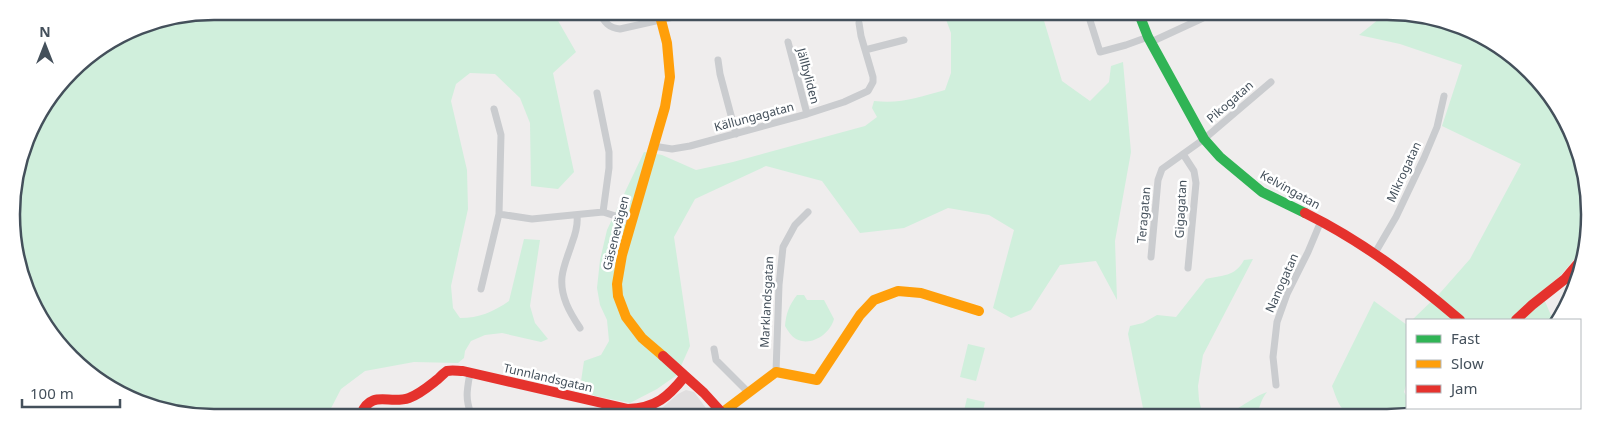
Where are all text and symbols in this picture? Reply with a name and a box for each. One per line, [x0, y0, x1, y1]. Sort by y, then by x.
north arrow [20, 20, 70, 70]
text: N [39, 22, 51, 41]
street label: Jällbyliden [793, 45, 824, 106]
street label: Pikogatan [1203, 77, 1257, 127]
street label: Källungagatan [712, 98, 796, 135]
street label: Mikrogatan [1382, 139, 1425, 205]
street label: Kelvingatan [1257, 166, 1323, 213]
street label: Gigagatan [1170, 179, 1191, 239]
street label: Teragatan [1133, 186, 1154, 244]
street label: Gäsenevägen [598, 194, 633, 272]
street label: Nanogatan [1261, 251, 1302, 315]
street label: Marklandsgatan [756, 256, 777, 348]
legend [1406, 319, 1581, 409]
text: Fast [1451, 328, 1480, 348]
text: Slow [1451, 353, 1484, 373]
street label: Tunnlandsgatan [502, 359, 595, 396]
scale bar [22, 376, 120, 408]
text: Jam [1449, 378, 1478, 398]
text: 100 m [30, 383, 74, 403]

